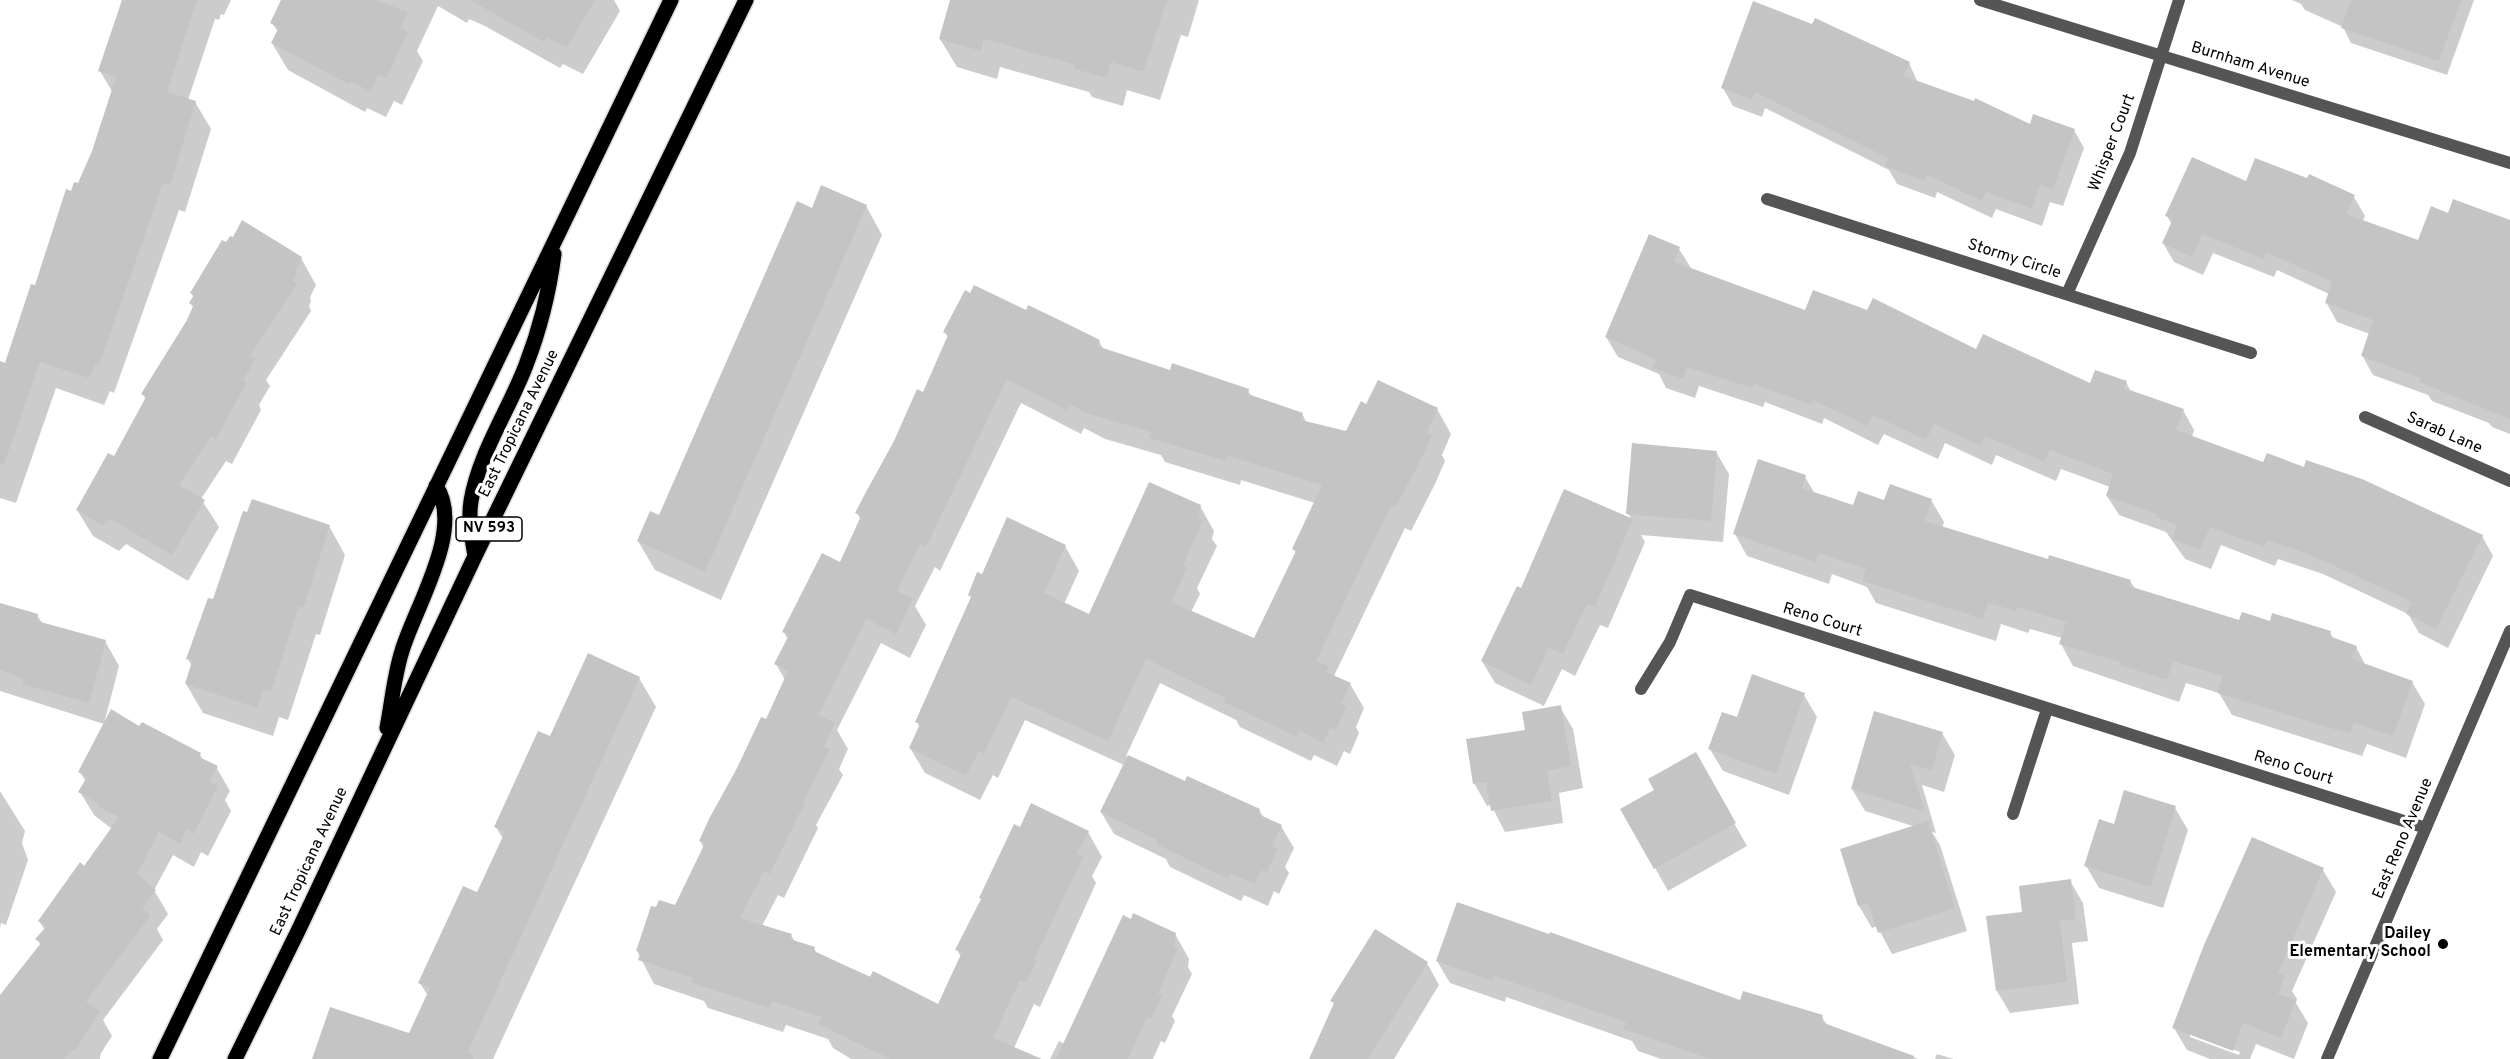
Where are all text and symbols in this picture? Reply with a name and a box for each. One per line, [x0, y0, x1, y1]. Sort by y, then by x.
street label: Burnham Avenue [2188, 39, 2312, 93]
street label: Whisper Court [2086, 91, 2140, 195]
street label: Stormy Circle [1965, 236, 2063, 284]
street label: East Tropicana Avenue [476, 347, 564, 501]
street label: Sarab Lane [2403, 409, 2485, 459]
road number: NV 593 [456, 517, 522, 541]
street label: Reno Court [1780, 600, 1864, 642]
street label: Reno Court [2251, 748, 2335, 790]
street label: East Reno Avenue [2370, 776, 2438, 902]
street label: East Tropicana Avenue [267, 785, 353, 939]
place label: Dailey Elementary School [2289, 925, 2431, 963]
marker: Dailey Elementary School [2436, 937, 2450, 951]

